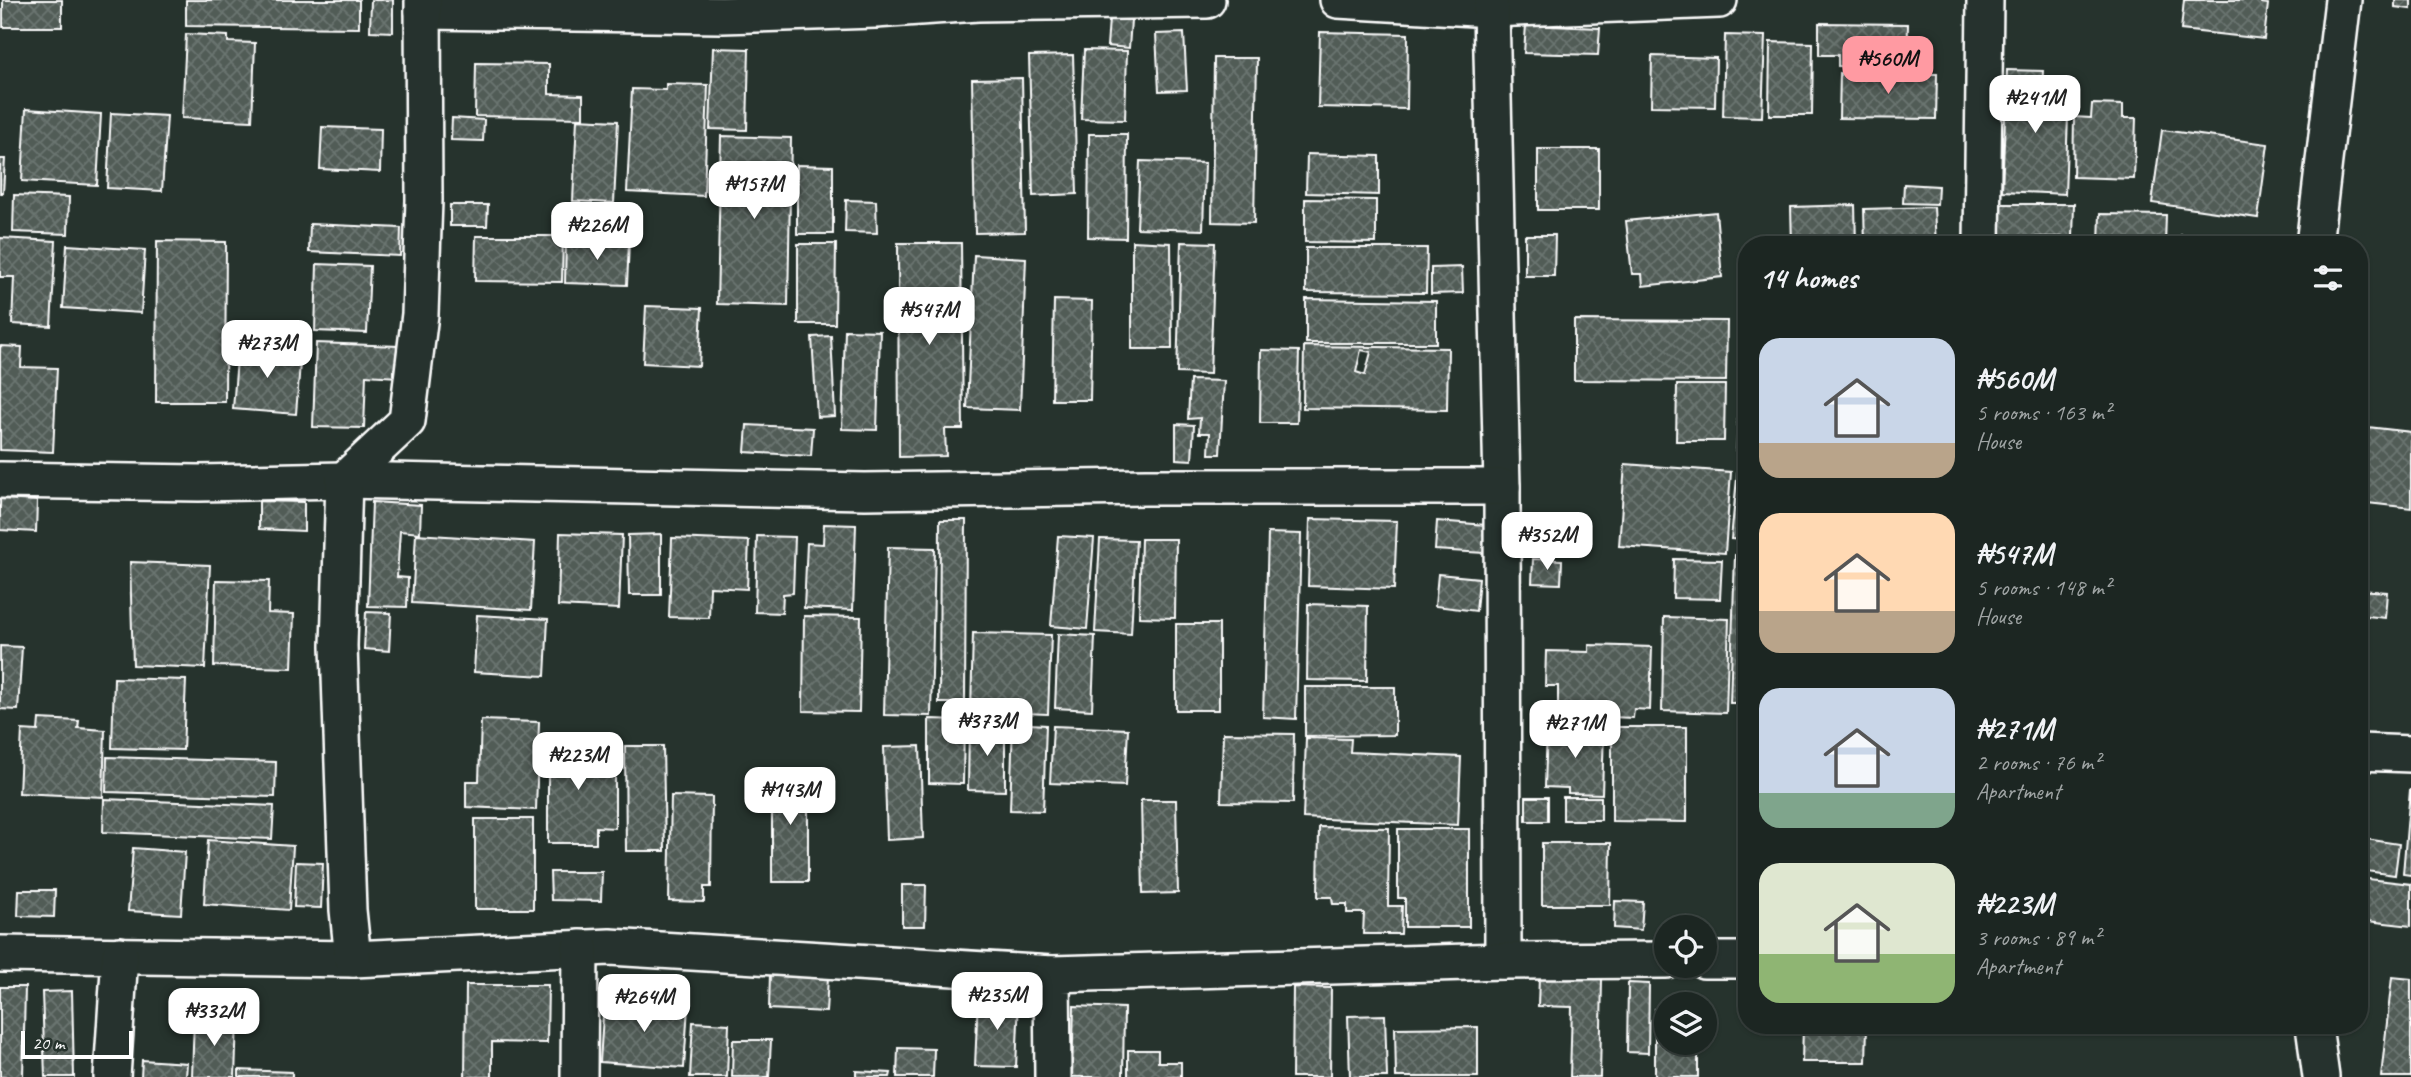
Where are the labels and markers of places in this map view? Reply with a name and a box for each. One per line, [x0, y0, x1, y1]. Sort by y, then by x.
pin: ₦560M [1839, 36, 1937, 96]
pin: ₦241M [1986, 76, 2084, 135]
pin: ₦157M [705, 162, 803, 221]
pin: ₦226M [548, 202, 646, 262]
pin: ₦547M [880, 288, 978, 347]
pin: ₦273M [218, 320, 316, 380]
pin: ₦352M [1498, 512, 1596, 572]
pin: ₦373M [938, 698, 1036, 758]
pin: ₦271M [1526, 700, 1624, 760]
pin: ₦223M [529, 732, 627, 792]
pin: ₦143M [741, 768, 839, 827]
pin: ₦235M [948, 972, 1046, 1032]
pin: ₦264M [595, 974, 693, 1034]
pin: ₦332M [165, 988, 263, 1048]

